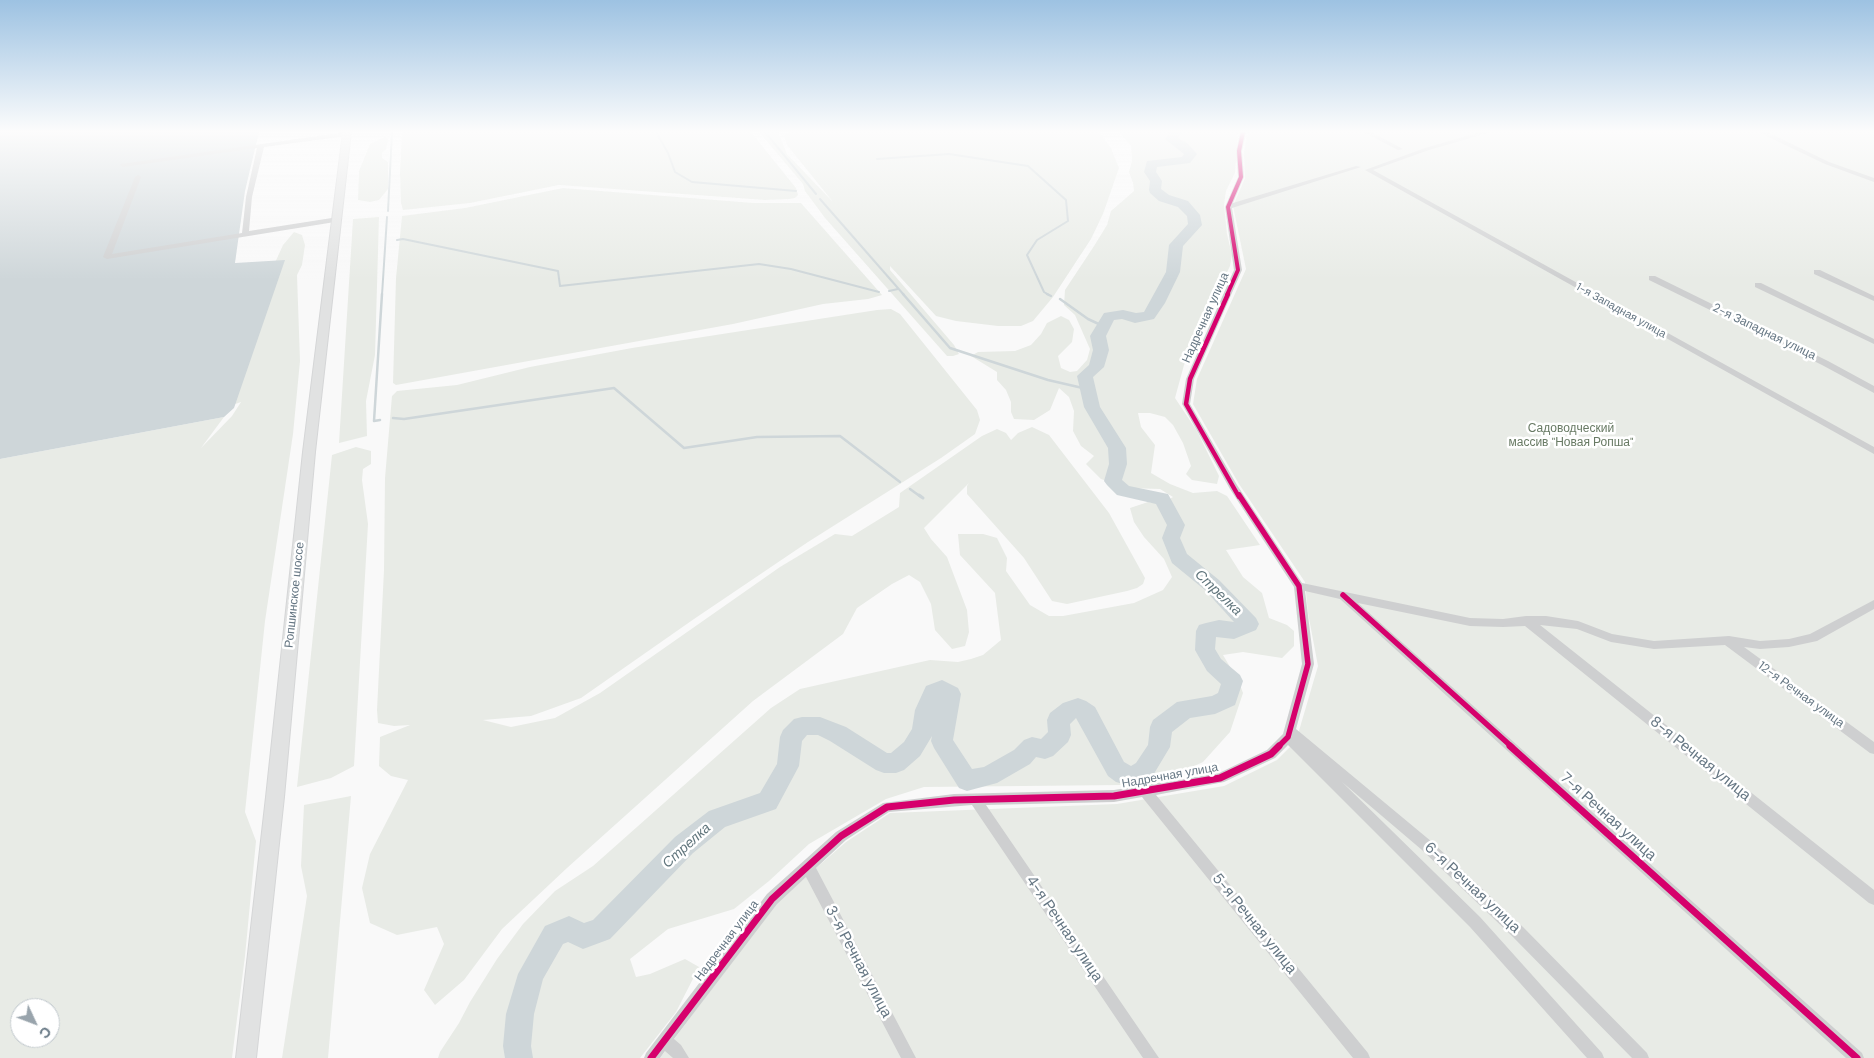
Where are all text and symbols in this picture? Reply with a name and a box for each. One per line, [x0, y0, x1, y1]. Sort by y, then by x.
street label: Надречная улица [1180, 271, 1232, 365]
street label: 1-я Западная улица [1574, 281, 1668, 341]
street label: 2-я Западная улица [1710, 301, 1818, 363]
park label: Садоводческий массив "Новая Ропша" [1508, 422, 1634, 450]
street label: Ропшинское шоссе [282, 541, 308, 649]
water label: Стрелка [1191, 566, 1245, 620]
street label: 12-я Речная улица [1755, 659, 1847, 731]
street label: 8-я Речная улица [1646, 713, 1754, 805]
street label: Надречная улица [1121, 760, 1219, 792]
street label: 7-я Речная улица [1556, 769, 1660, 865]
water label: Стрелка [659, 820, 715, 872]
street label: 6-я Речная улица [1420, 839, 1524, 937]
street label: 5-я Речная улица [1208, 870, 1300, 978]
street label: 4-я Речная улица [1022, 872, 1106, 986]
street label: Надречная улица [692, 898, 762, 984]
street label: 3-я Речная улица [821, 903, 895, 1021]
north arrow [10, 998, 60, 1048]
text: С [35, 1023, 55, 1042]

